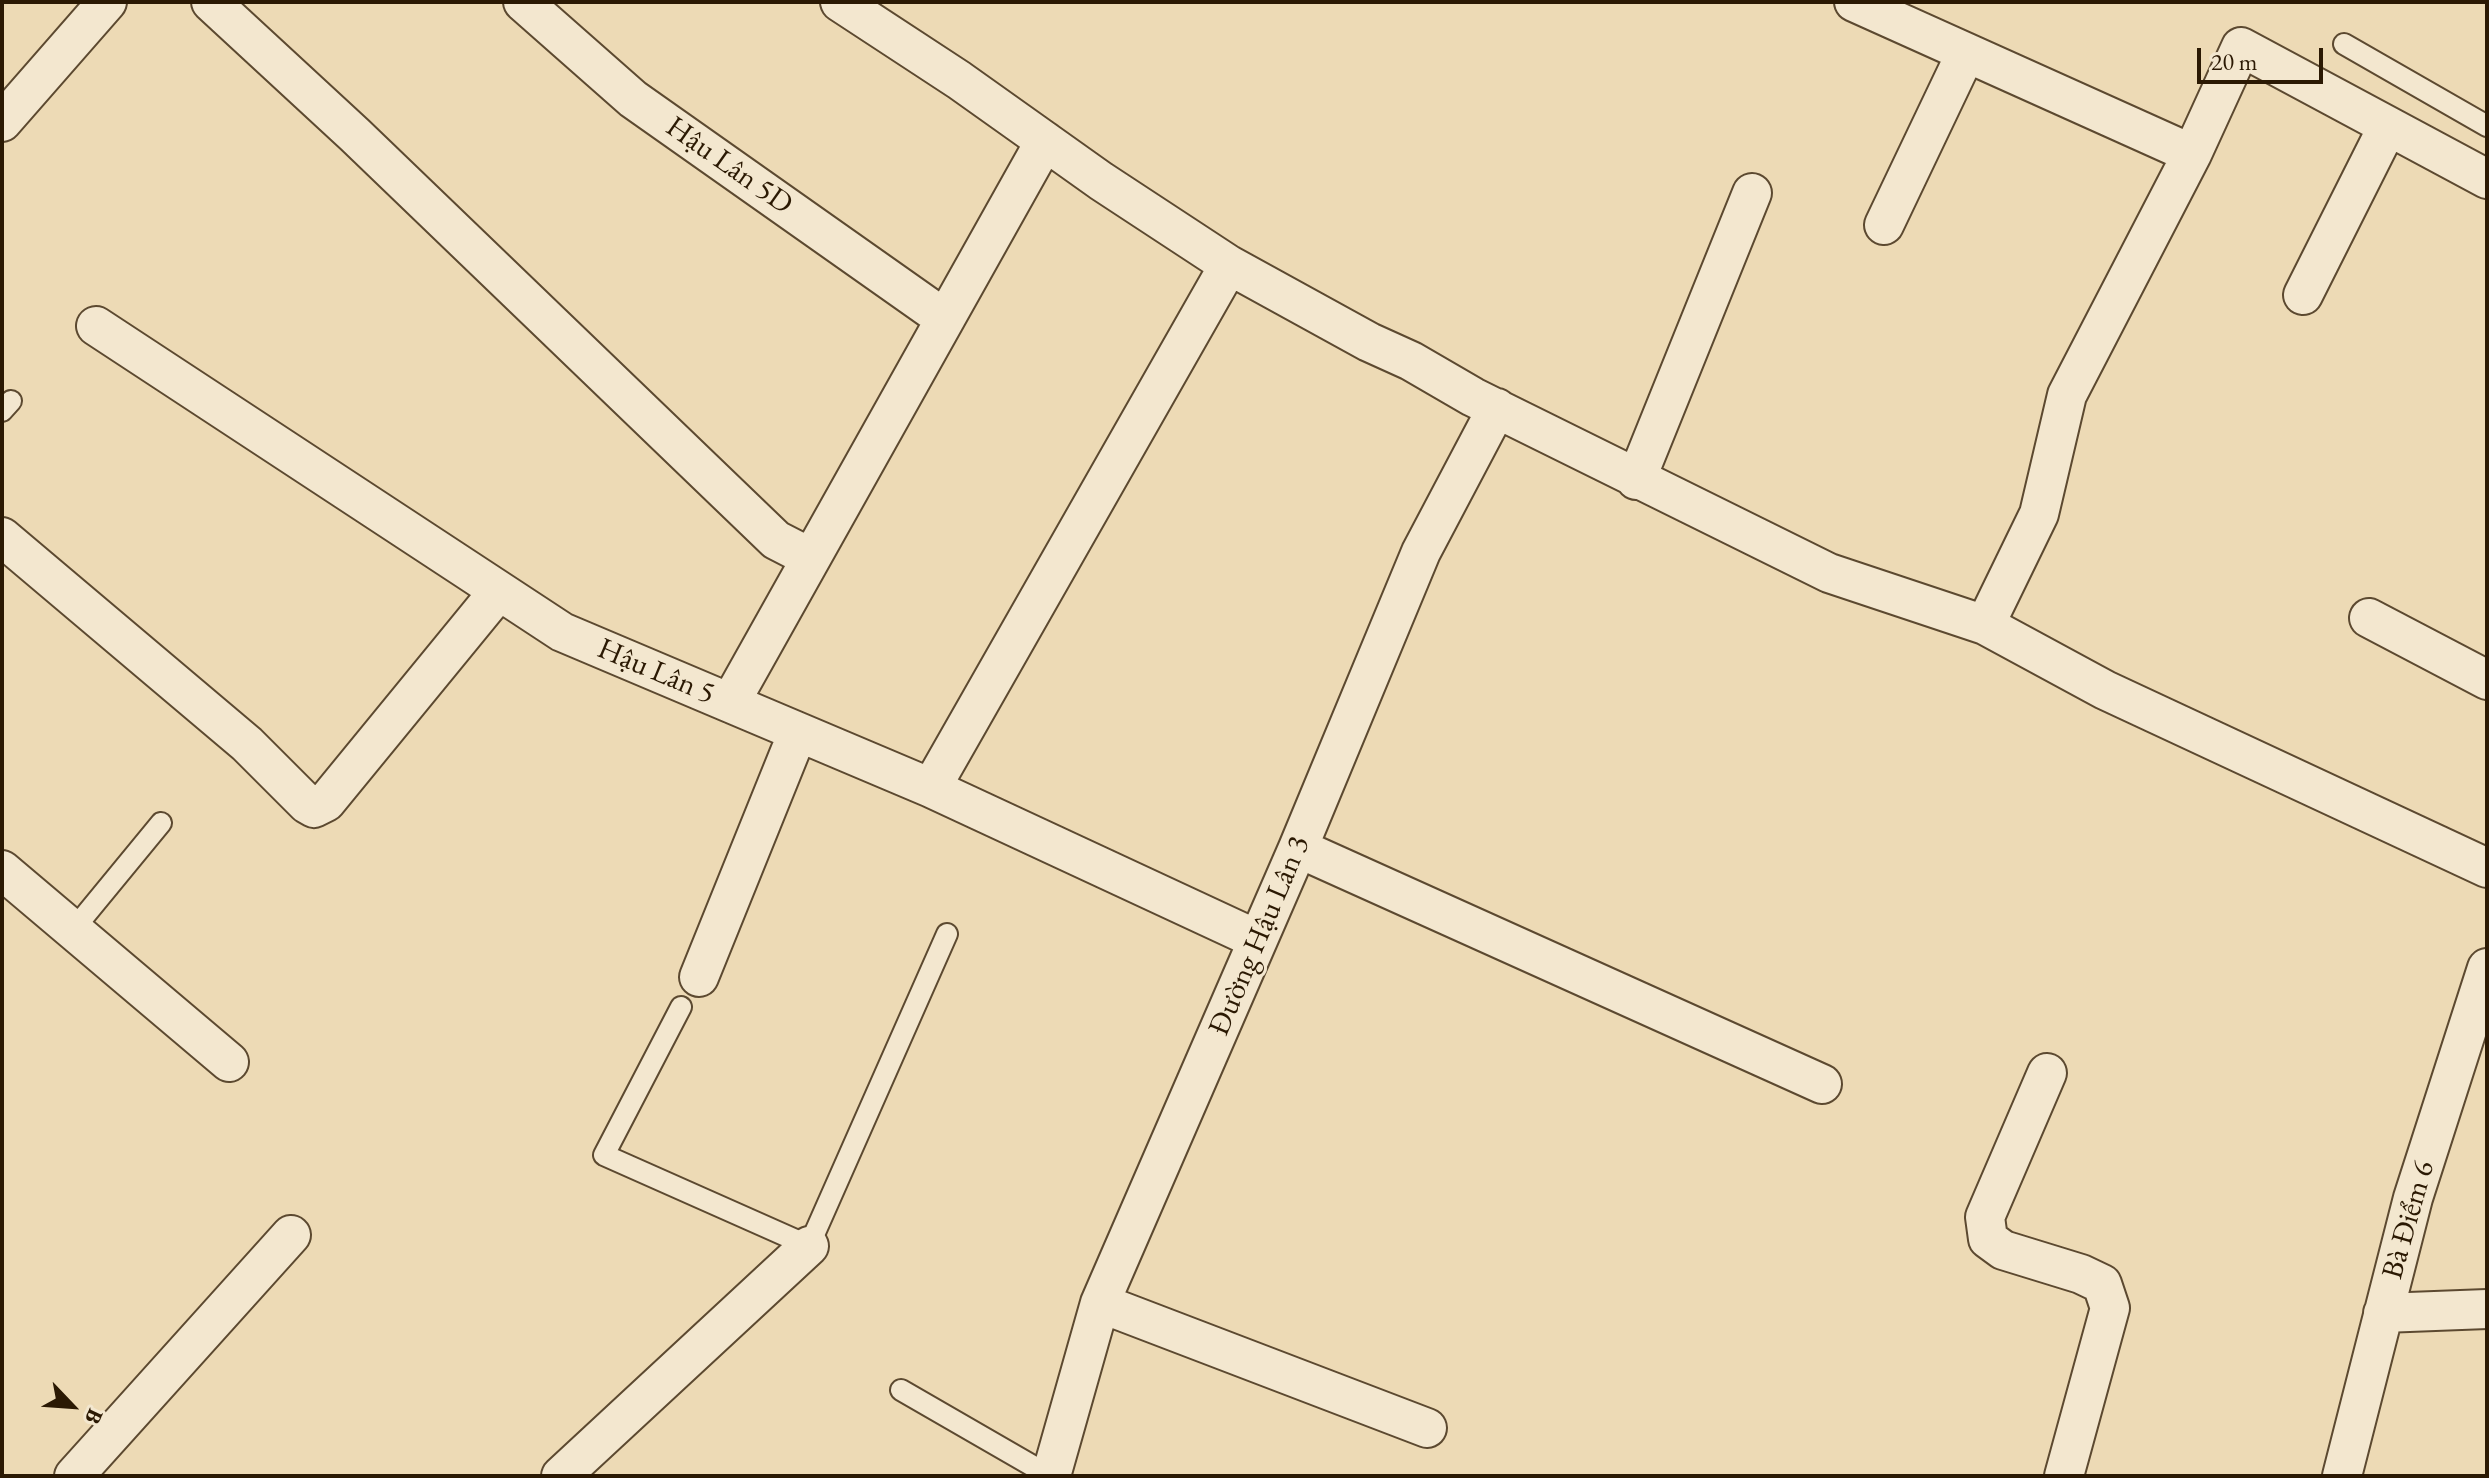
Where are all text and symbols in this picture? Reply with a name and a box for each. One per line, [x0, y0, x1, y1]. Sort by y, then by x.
scale bar [2201, 32, 2327, 82]
text: 20 m [2211, 46, 2258, 77]
street label: Hậu Lân 5D [659, 109, 799, 223]
street label: Hậu Lân 5 [592, 631, 720, 713]
street label: Đường Hậu Lân 3 [1202, 831, 1318, 1041]
street label: Bà Điểm 6 [2375, 1157, 2443, 1283]
north arrow [32, 1366, 112, 1446]
text: B [78, 1404, 110, 1429]

